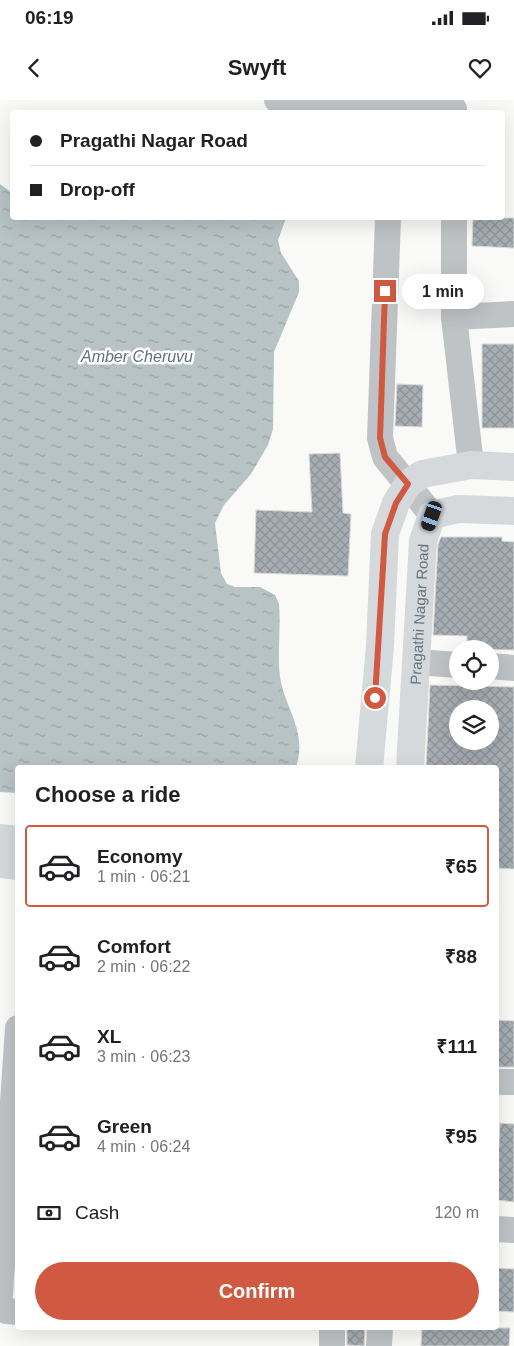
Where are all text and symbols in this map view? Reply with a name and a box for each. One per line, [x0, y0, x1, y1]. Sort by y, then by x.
text: 06:19 [25, 7, 74, 28]
icon: back [20, 54, 48, 82]
icon: heart [466, 54, 494, 82]
text: Swyft [228, 55, 286, 80]
text: Pragathi Nagar Road [60, 130, 248, 151]
text: Drop-off [60, 179, 135, 200]
callout: 1 min [402, 274, 485, 308]
route end [374, 280, 396, 302]
text: 1 min [422, 283, 464, 300]
water label: Amber Cheruvu [80, 348, 193, 365]
car [420, 499, 443, 533]
street label: Pragathi Nagar Road [406, 543, 431, 685]
map controls [449, 640, 499, 750]
button: locate [449, 640, 499, 690]
route start [364, 687, 386, 709]
button: layers [449, 700, 499, 750]
text: Choose a ride [35, 782, 180, 807]
icon: car [37, 844, 82, 889]
text: Economy [97, 846, 183, 867]
text: ₹65 [445, 856, 477, 877]
text: 1 min · 06:21 [97, 868, 190, 885]
icon: car [37, 934, 82, 979]
text: Comfort [97, 936, 171, 957]
text: ₹88 [445, 946, 477, 967]
text: 2 min · 06:22 [97, 958, 190, 975]
icon: car [37, 1024, 82, 1069]
text: XL [97, 1026, 121, 1047]
text: ₹111 [437, 1036, 477, 1057]
text: 3 min · 06:23 [97, 1048, 190, 1065]
icon: car [37, 1114, 82, 1159]
text: Green [97, 1116, 152, 1137]
text: ₹95 [445, 1126, 477, 1147]
text: 4 min · 06:24 [97, 1138, 190, 1155]
icon: cash [35, 1199, 63, 1227]
text: Cash [75, 1202, 119, 1223]
text: 120 m [435, 1204, 479, 1221]
button: Confirm [35, 1262, 479, 1320]

